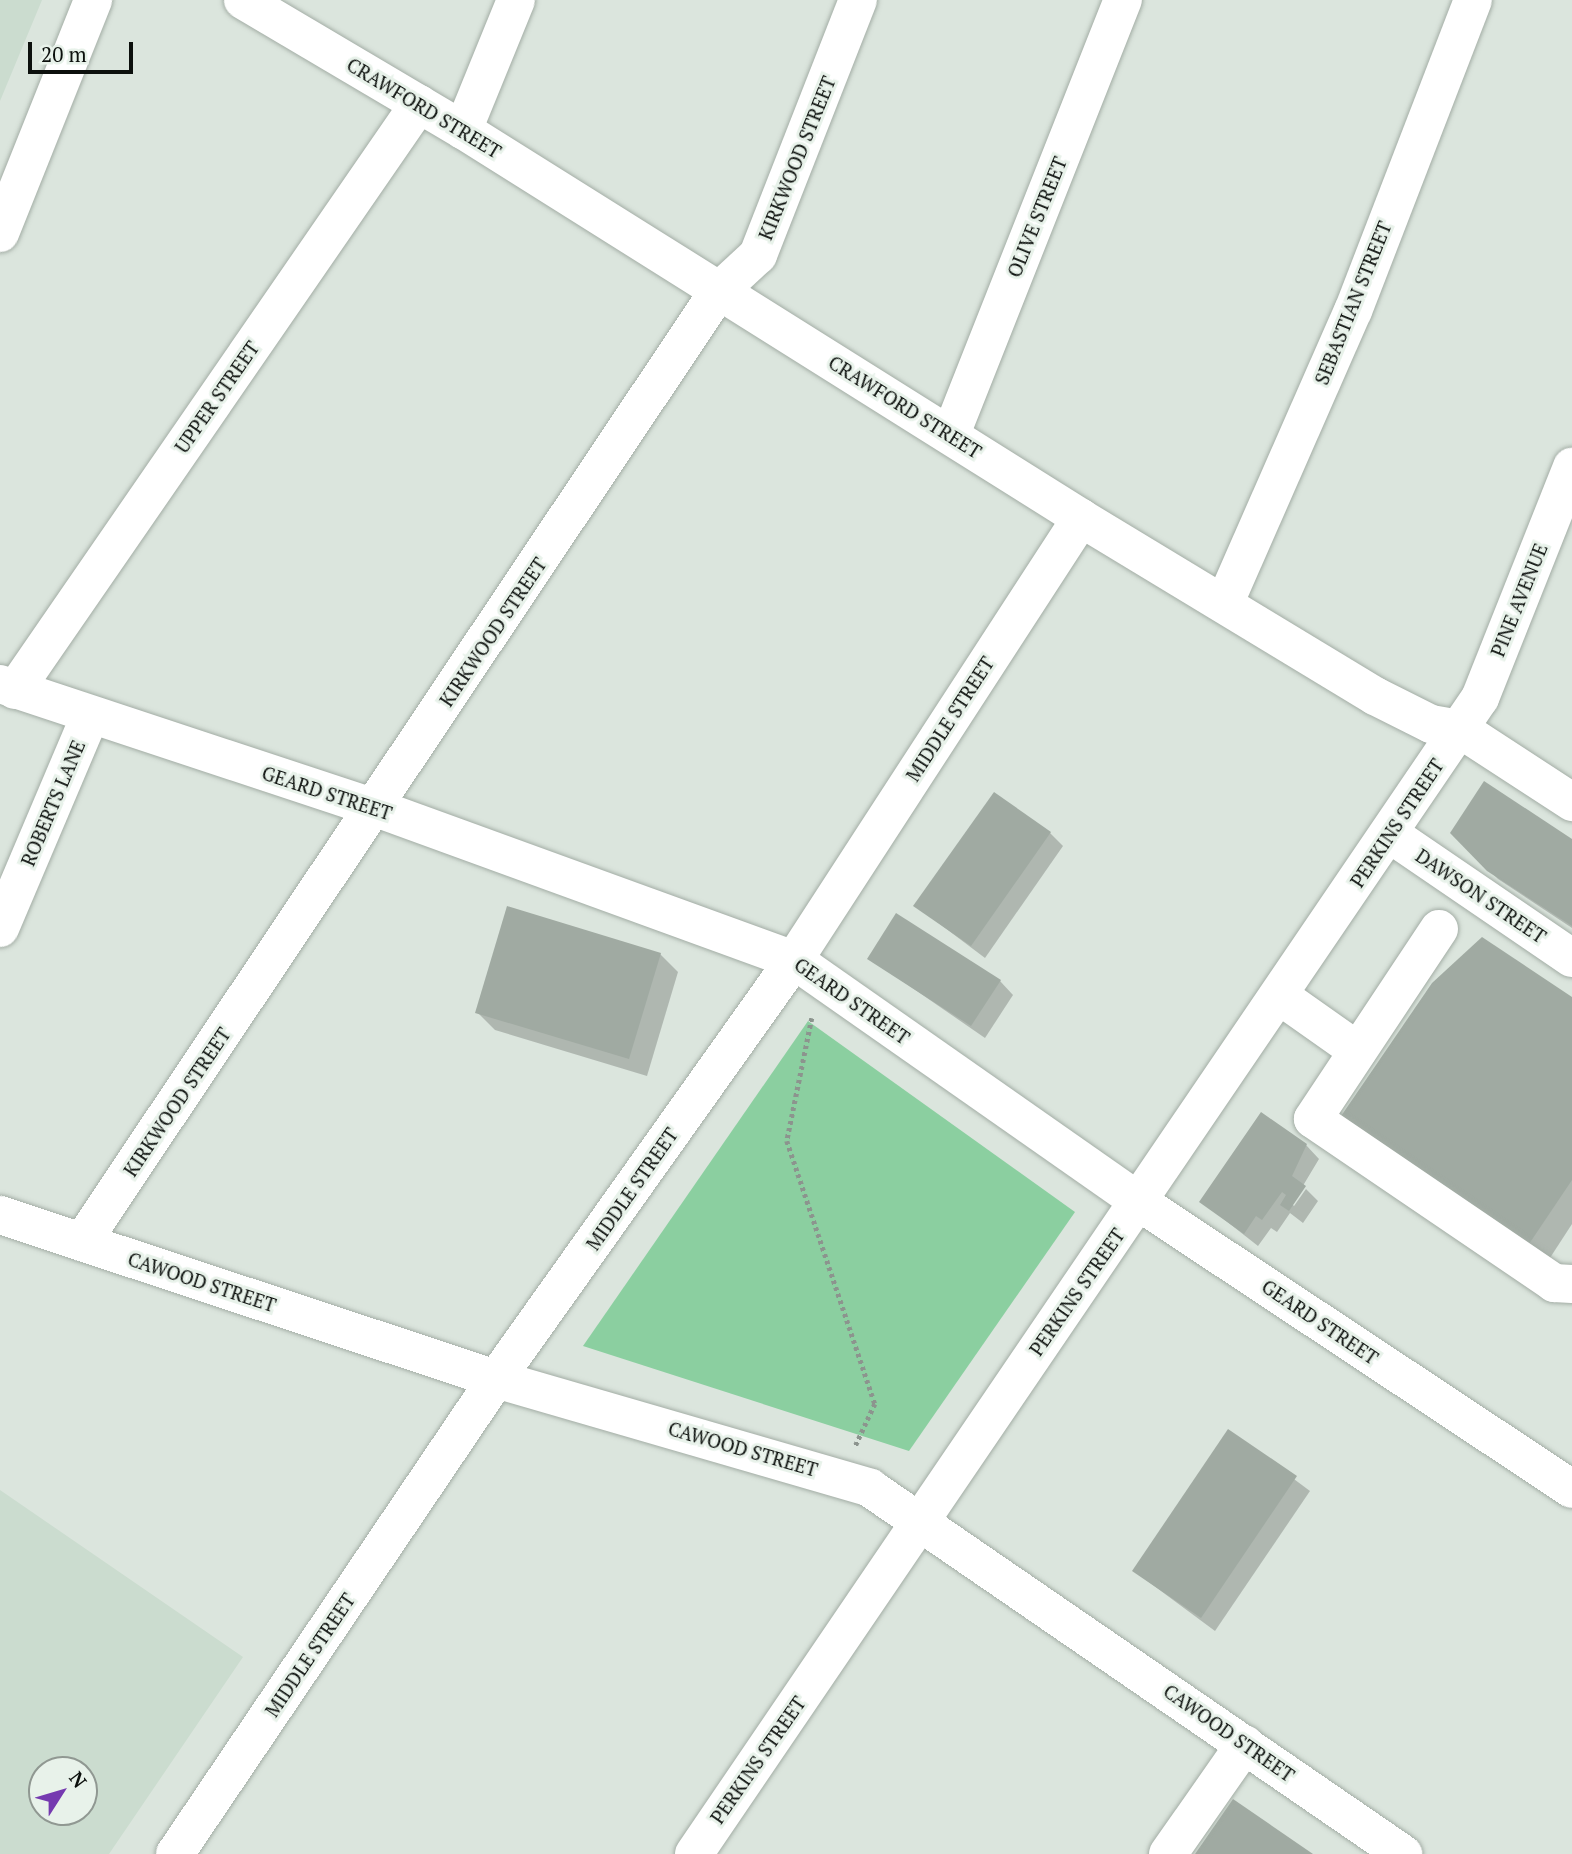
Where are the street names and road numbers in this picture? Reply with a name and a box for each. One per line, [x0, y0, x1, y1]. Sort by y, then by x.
street label: CRAWFORD STREET [343, 53, 505, 163]
street label: KIRKWOOD STREET [754, 73, 840, 243]
street label: OLIVE STREET [1002, 153, 1072, 281]
street label: SEBASTIAN STREET [1310, 218, 1396, 388]
street label: UPPER STREET [170, 337, 264, 457]
street label: CRAWFORD STREET [824, 351, 986, 463]
street label: PINE AVENUE [1486, 540, 1552, 660]
street label: KIRKWOOD STREET [435, 553, 551, 711]
street label: MIDDLE STREET [901, 652, 999, 786]
street label: ROBERTS LANE [16, 737, 90, 869]
street label: PERKINS STREET [1346, 754, 1448, 892]
street label: GEARD STREET [259, 761, 395, 825]
street label: DAWSON STREET [1412, 844, 1550, 948]
street label: GEARD STREET [790, 953, 914, 1049]
street label: KIRKWOOD STREET [119, 1023, 235, 1181]
street label: MIDDLE STREET [581, 1123, 683, 1255]
street label: PERKINS STREET [1025, 1224, 1129, 1360]
street label: CAWOOD STREET [125, 1247, 279, 1317]
street label: GEARD STREET [1258, 1275, 1382, 1369]
street label: CAWOOD STREET [666, 1417, 820, 1481]
street label: MIDDLE STREET [260, 1589, 360, 1721]
street label: CAWOOD STREET [1159, 1679, 1299, 1787]
street label: PERKINS STREET [706, 1692, 810, 1828]

